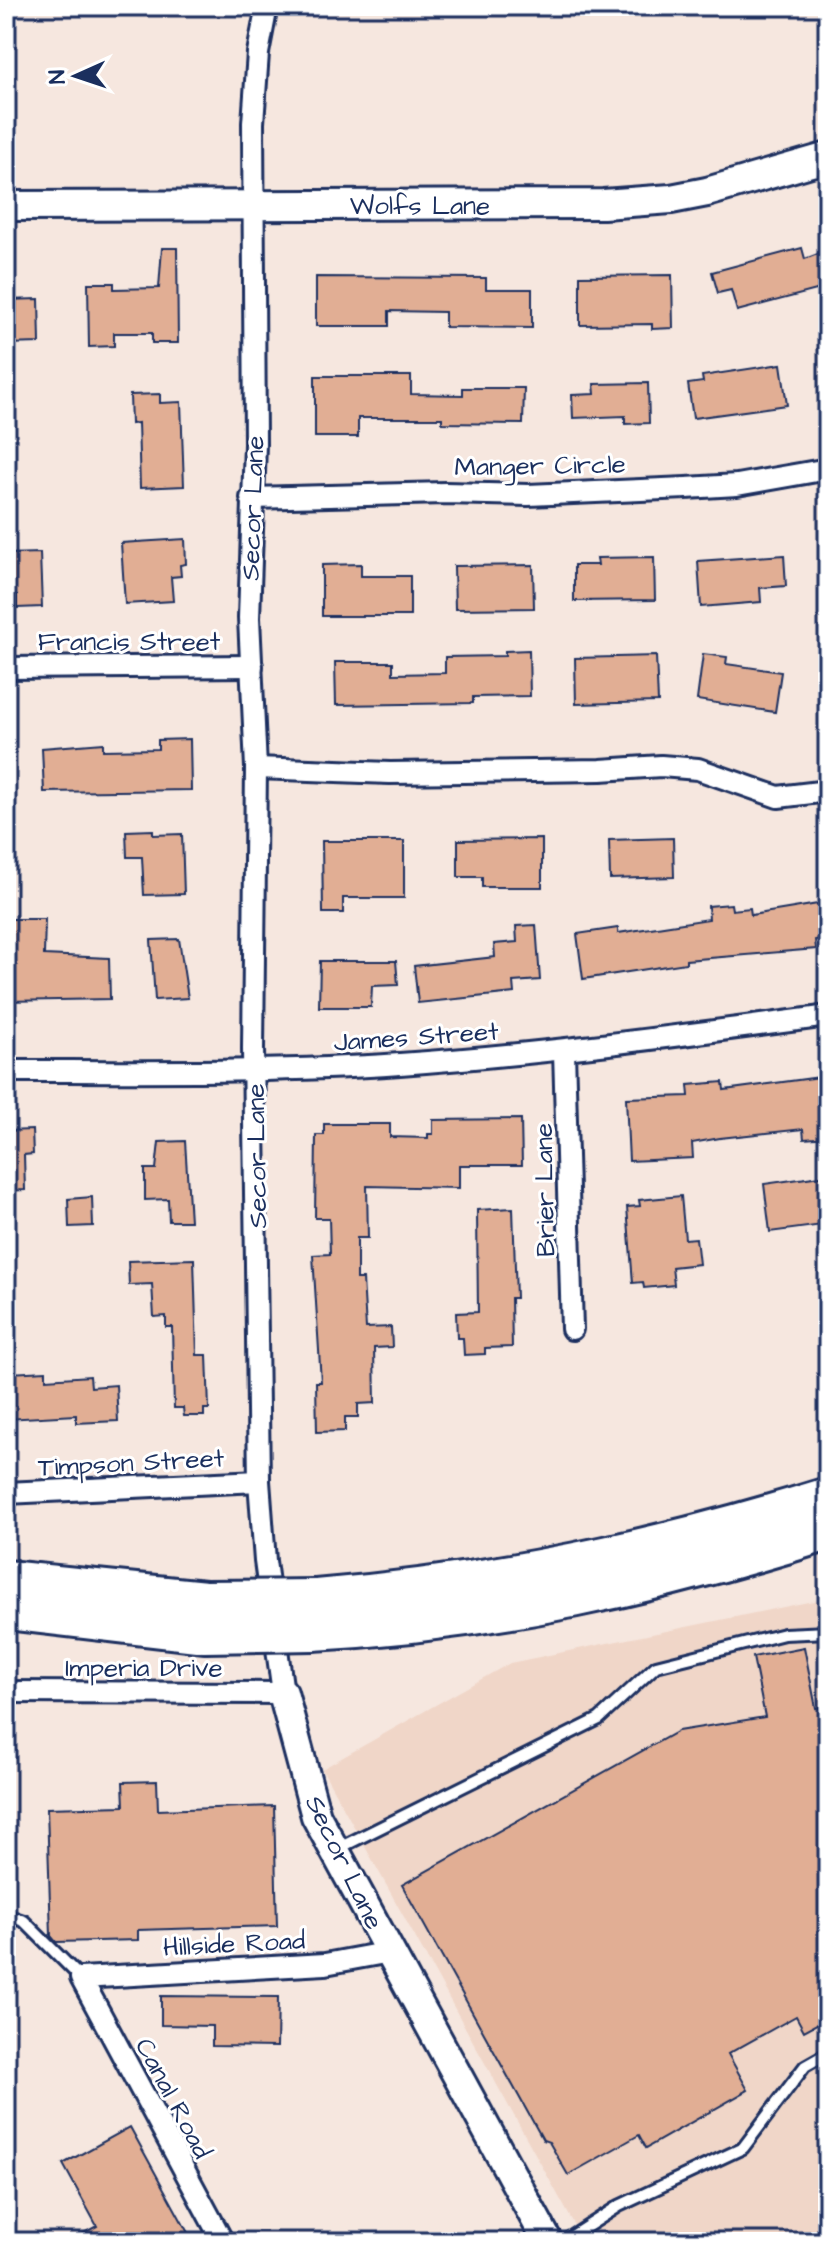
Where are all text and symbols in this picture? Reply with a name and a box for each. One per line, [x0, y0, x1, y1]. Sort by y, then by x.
north arrow [36, 36, 116, 116]
text: N [42, 69, 73, 85]
street label: Wolfs Lane [350, 188, 490, 224]
street label: Secor Lane [232, 435, 274, 581]
street label: Manger Circle [454, 447, 626, 487]
street label: Francis Street [38, 624, 221, 660]
street label: James Street [333, 1013, 500, 1061]
street label: Secor Lane [238, 1083, 276, 1229]
street label: Brier Lane [526, 1123, 564, 1257]
street label: Timpson Street [37, 1440, 225, 1486]
street label: Imperia Drive [65, 1650, 223, 1686]
street label: Secor Lane [296, 1789, 392, 1935]
street label: Hillside Road [162, 1922, 306, 1966]
street label: Canal Road [126, 2032, 220, 2165]

